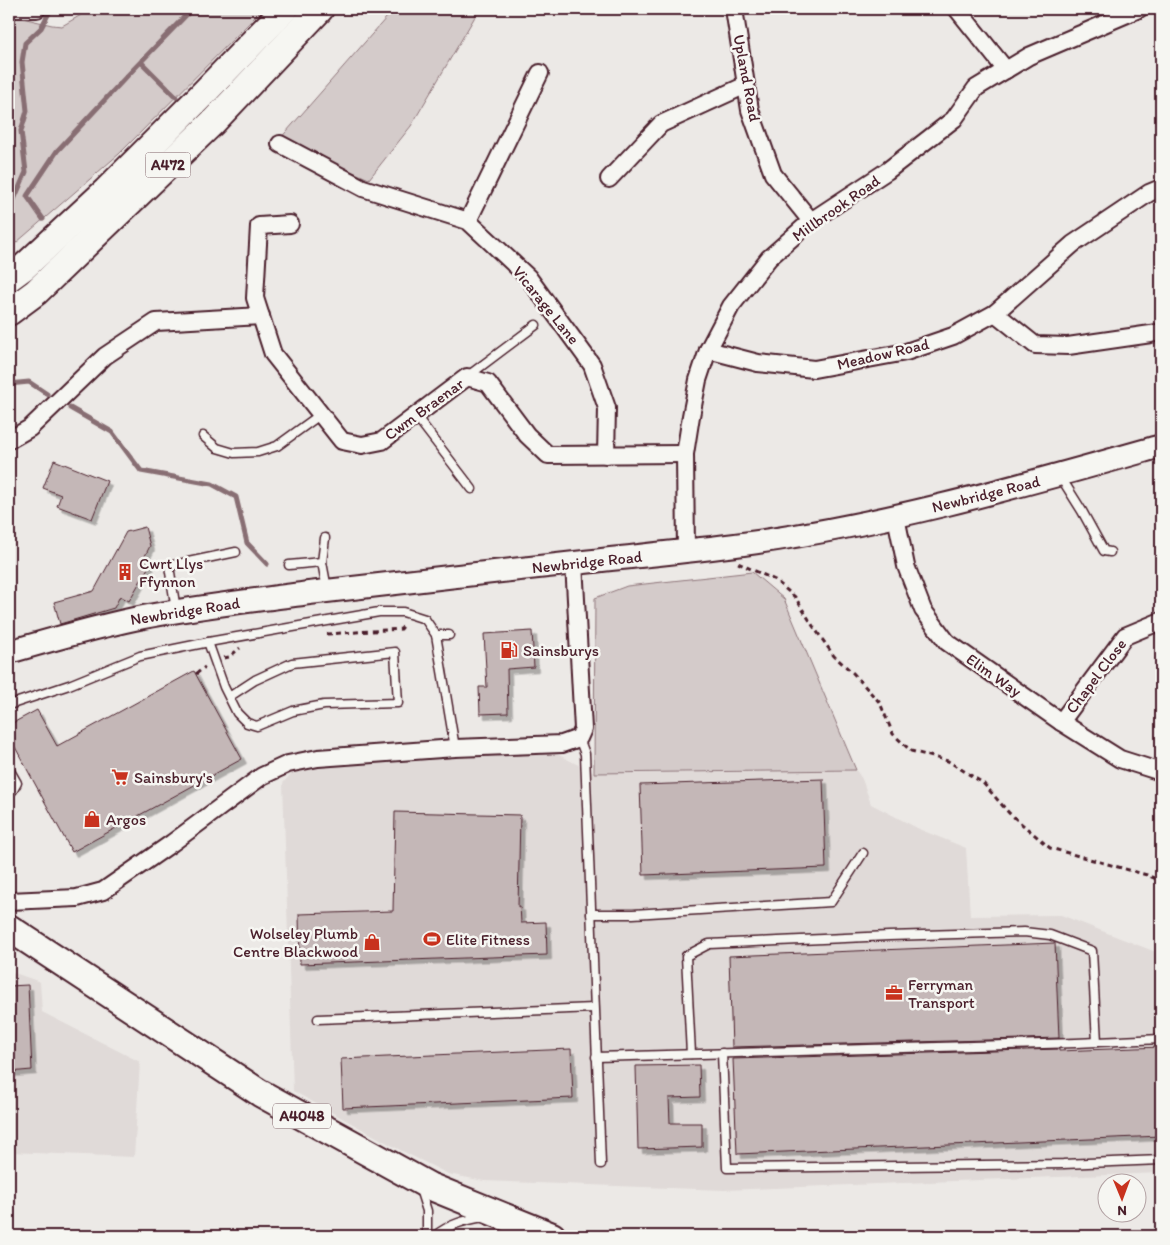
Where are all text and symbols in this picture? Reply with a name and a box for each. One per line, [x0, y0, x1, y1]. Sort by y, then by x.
street label: Upland Road [729, 33, 765, 123]
road number: A472 [146, 152, 190, 178]
street label: Millbrook Road [788, 171, 884, 245]
street label: Vicarage Lane [509, 262, 584, 348]
street label: Meadow Road [835, 334, 931, 374]
street label: Cwm Braenar [381, 374, 467, 444]
street label: Newbridge Road [930, 471, 1042, 517]
street label: Newbridge Road [531, 547, 643, 577]
place label: Cwrt Llys Ffynnon [139, 554, 203, 591]
building icon: Cwrt Llys Ffynnon [115, 562, 135, 582]
street label: Newbridge Road [129, 593, 241, 629]
street label: Chapel Close [1062, 635, 1130, 717]
fuel station icon: Sainsburys [499, 640, 519, 660]
place label: Sainsburys [523, 641, 599, 660]
street label: Elim Way [963, 649, 1026, 701]
supermarket icon: Sainsbury's [110, 767, 130, 787]
place label: Sainsbury's [134, 768, 213, 787]
shop icon: Argos [82, 809, 102, 829]
place label: Argos [106, 810, 146, 829]
place label: Wolseley Plumb Centre Blackwood [233, 924, 358, 961]
sports icon: Elite Fitness [422, 929, 442, 949]
place label: Elite Fitness [446, 930, 530, 949]
shop icon: Wolseley Plumb Centre Blackwood [362, 932, 382, 952]
place label: Ferryman Transport [908, 975, 975, 1012]
office icon: Ferryman Transport [884, 983, 904, 1003]
road number: A4048 [273, 1104, 331, 1128]
north arrow [1098, 1172, 1148, 1222]
text: N [1117, 1202, 1127, 1219]

